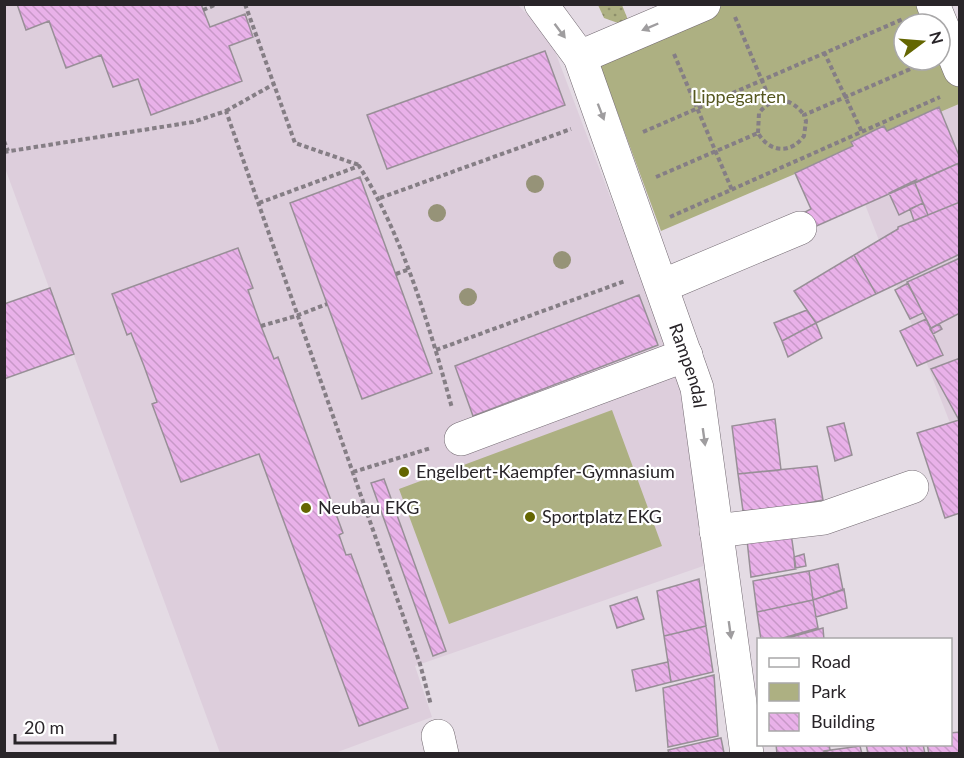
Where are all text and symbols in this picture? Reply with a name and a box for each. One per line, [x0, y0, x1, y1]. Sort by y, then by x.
north arrow [892, 12, 952, 72]
one-way arrow [640, 22, 658, 32]
one-way arrow [554, 23, 566, 38]
text: N [926, 29, 948, 46]
park label: Lippegarten [692, 85, 786, 107]
one-way arrow [596, 103, 606, 121]
street label: Rampendal [665, 320, 712, 409]
one-way arrow [699, 427, 708, 446]
place label: Engelbert-Kaempfer-Gymnasium [416, 460, 675, 482]
marker: Engelbert-Kaempfer-Gymnasium [397, 465, 411, 479]
place label: Neubau EKG [318, 496, 419, 518]
marker: Neubau EKG [299, 501, 313, 515]
place label: Sportplatz EKG [542, 505, 662, 527]
marker: Sportplatz EKG [523, 510, 537, 524]
one-way arrow [725, 621, 734, 640]
legend [757, 638, 952, 746]
text: Road [811, 650, 851, 672]
text: Park [811, 680, 847, 702]
scale bar [15, 707, 116, 745]
text: Building [811, 710, 875, 732]
text: 20 m [24, 716, 64, 738]

